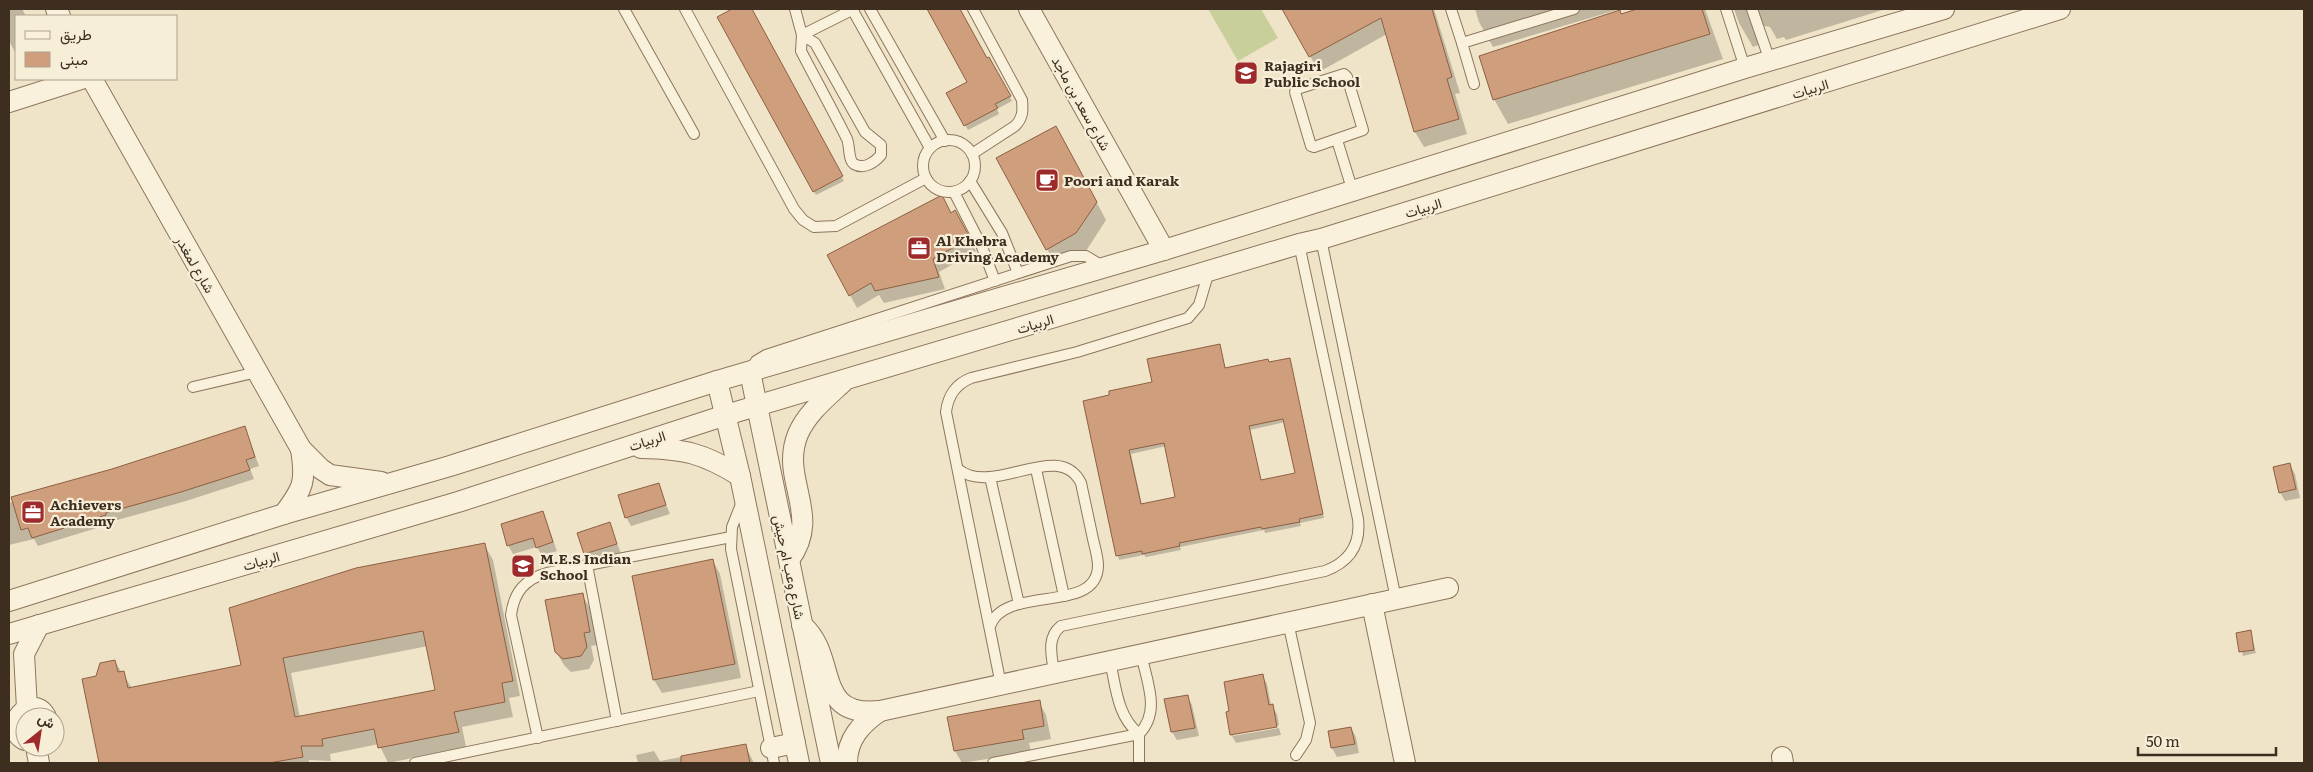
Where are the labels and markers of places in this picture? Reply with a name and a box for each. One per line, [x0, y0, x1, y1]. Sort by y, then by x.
place label: Rajagiri Public School [1264, 55, 1360, 91]
school or university icon: Rajagiri Public School [1233, 60, 1259, 86]
cafe icon: Poori and Karak [1034, 167, 1060, 193]
place label: Poori and Karak [1064, 170, 1180, 190]
place label: Al Khebra Driving Academy [936, 230, 1059, 266]
office icon: Al Khebra Driving Academy [906, 235, 932, 261]
place label: Achievers Academy [50, 494, 121, 530]
office icon: Achievers Academy [20, 499, 46, 525]
place label: M.E.S Indian School [540, 548, 631, 584]
school or university icon: M.E.S Indian School [510, 553, 536, 579]

